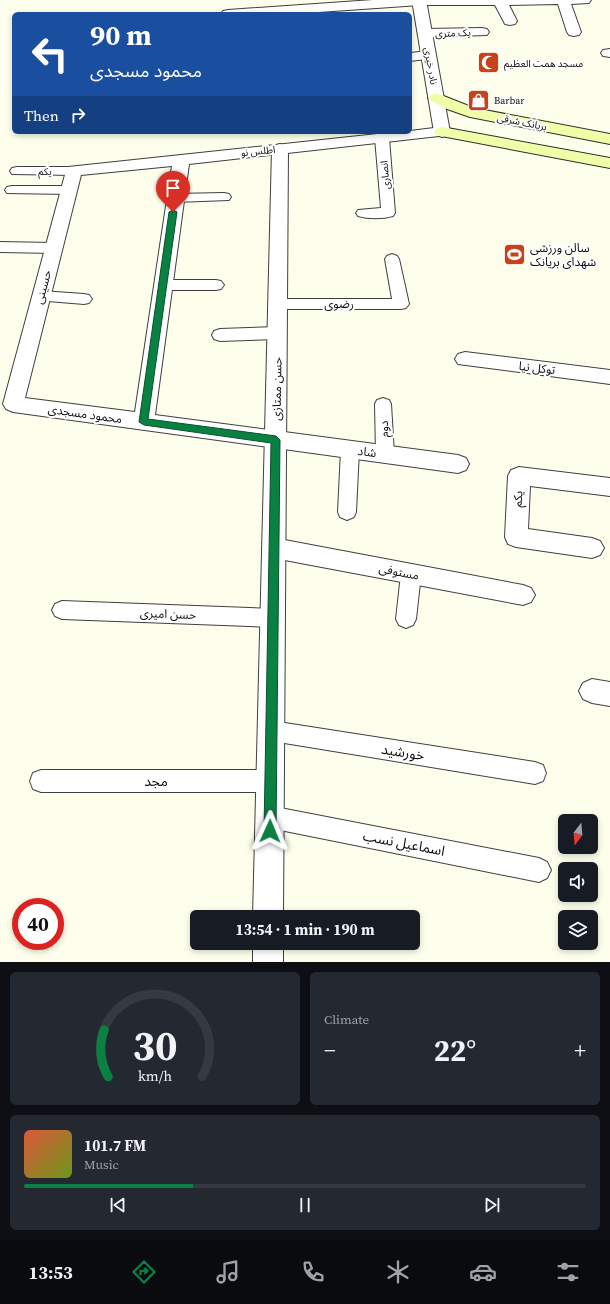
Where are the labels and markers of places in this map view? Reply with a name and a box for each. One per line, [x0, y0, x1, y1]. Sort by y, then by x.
mosque icon: مسجد همت العظیم [475, 50, 501, 76]
place label: مسجد همت العظیم [504, 57, 583, 71]
shop icon: Barbar [466, 87, 492, 113]
place label: Barbar [494, 94, 525, 107]
pin [156, 171, 190, 212]
place label: سالن ورزشی شهدای بریانک [530, 240, 596, 270]
sports icon: سالن ورزشی شهدای بریانک [502, 242, 528, 268]

